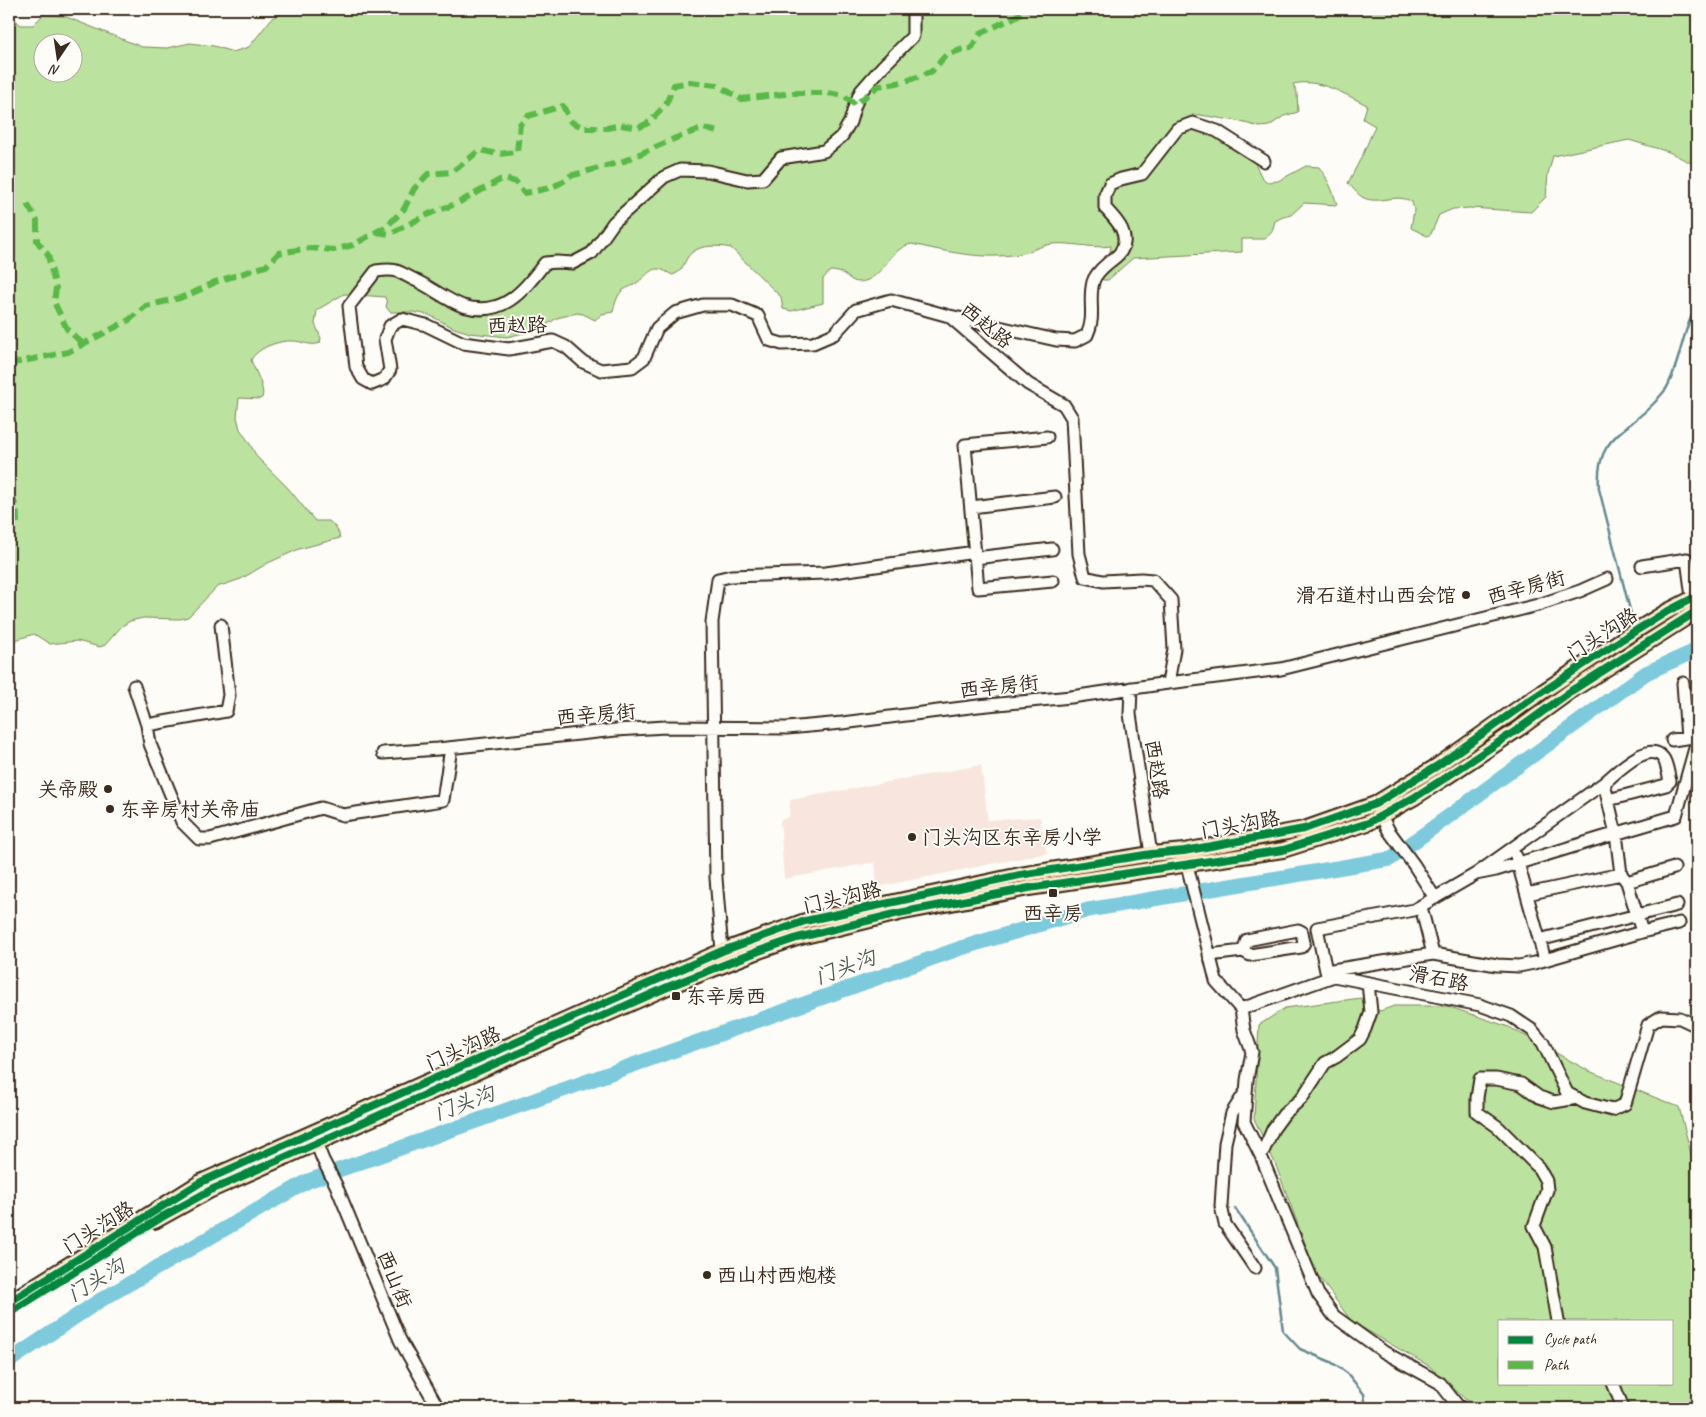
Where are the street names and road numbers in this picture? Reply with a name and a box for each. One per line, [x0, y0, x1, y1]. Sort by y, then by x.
street label: 西赵路 [956, 297, 1019, 355]
street label: 西赵路 [487, 312, 548, 339]
street label: 西辛房街 [1484, 565, 1568, 610]
street label: 门头沟路 [1562, 602, 1643, 667]
street label: 西辛房街 [958, 670, 1040, 703]
street label: 西辛房街 [555, 699, 637, 730]
street label: 西赵路 [1139, 737, 1174, 802]
street label: 门头沟路 [1199, 805, 1283, 844]
street label: 门头沟路 [800, 876, 885, 919]
street label: 滑石路 [1407, 960, 1472, 997]
street label: 门头沟路 [422, 1020, 506, 1076]
street label: 门头沟路 [58, 1195, 140, 1259]
street label: 西山街 [372, 1247, 417, 1312]

